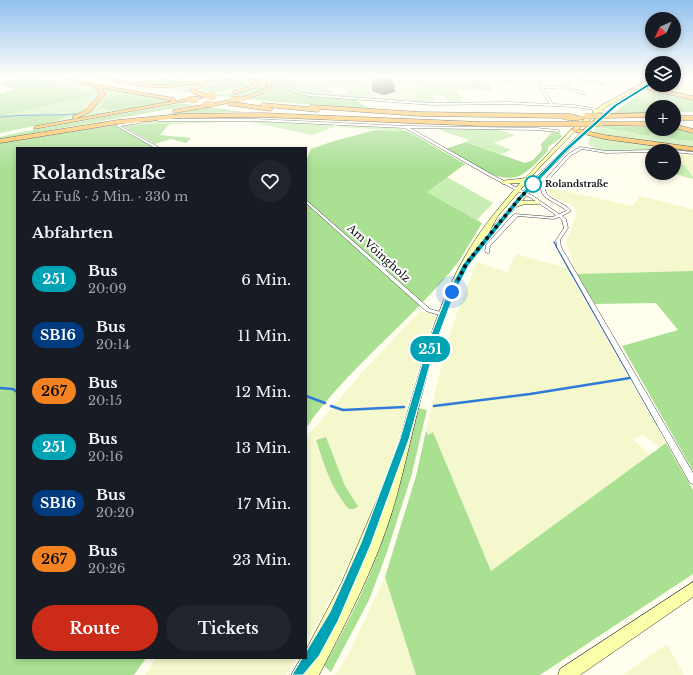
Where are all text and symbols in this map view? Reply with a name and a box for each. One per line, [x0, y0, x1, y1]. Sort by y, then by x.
north arrow [645, 12, 681, 48]
map controls [645, 12, 681, 180]
button: layers [645, 56, 681, 92]
button: + [645, 100, 681, 136]
button: − [645, 144, 681, 180]
button: heart [249, 160, 291, 202]
text: Rolandstraße [32, 161, 166, 184]
marker: Rolandstraße [524, 175, 542, 193]
place label: Rolandstraße [545, 178, 608, 189]
text: Zu Fuß · 5 Min. · 330 m [32, 188, 188, 205]
street label: Am Vöingholz [344, 220, 414, 285]
text: Abfahrten [32, 223, 113, 242]
text: Bus [88, 261, 118, 280]
text: 251 [42, 270, 66, 288]
text: 6 Min. [241, 270, 291, 289]
text: 20:09 [88, 280, 127, 297]
your location [442, 282, 462, 302]
text: Bus [96, 317, 125, 336]
text: SB16 [40, 326, 76, 344]
text: 11 Min. [238, 326, 291, 345]
text: 20:14 [96, 336, 130, 353]
line badge: 251 [407, 336, 453, 362]
text: 251 [418, 340, 442, 358]
text: Bus [88, 373, 118, 392]
text: 267 [41, 382, 67, 400]
text: 12 Min. [235, 382, 291, 401]
text: 20:15 [88, 392, 122, 409]
text: Bus [88, 429, 118, 448]
text: 251 [42, 438, 66, 456]
text: 13 Min. [235, 438, 291, 457]
text: 20:16 [88, 448, 123, 465]
text: Bus [96, 485, 125, 504]
text: SB16 [40, 494, 76, 512]
text: 17 Min. [237, 494, 291, 513]
text: 20:20 [96, 504, 134, 521]
text: Bus [88, 541, 118, 560]
text: 267 [41, 550, 67, 568]
text: 23 Min. [232, 550, 291, 569]
text: 20:26 [88, 560, 125, 577]
button: Route [32, 605, 158, 651]
button: Tickets [166, 605, 291, 651]

